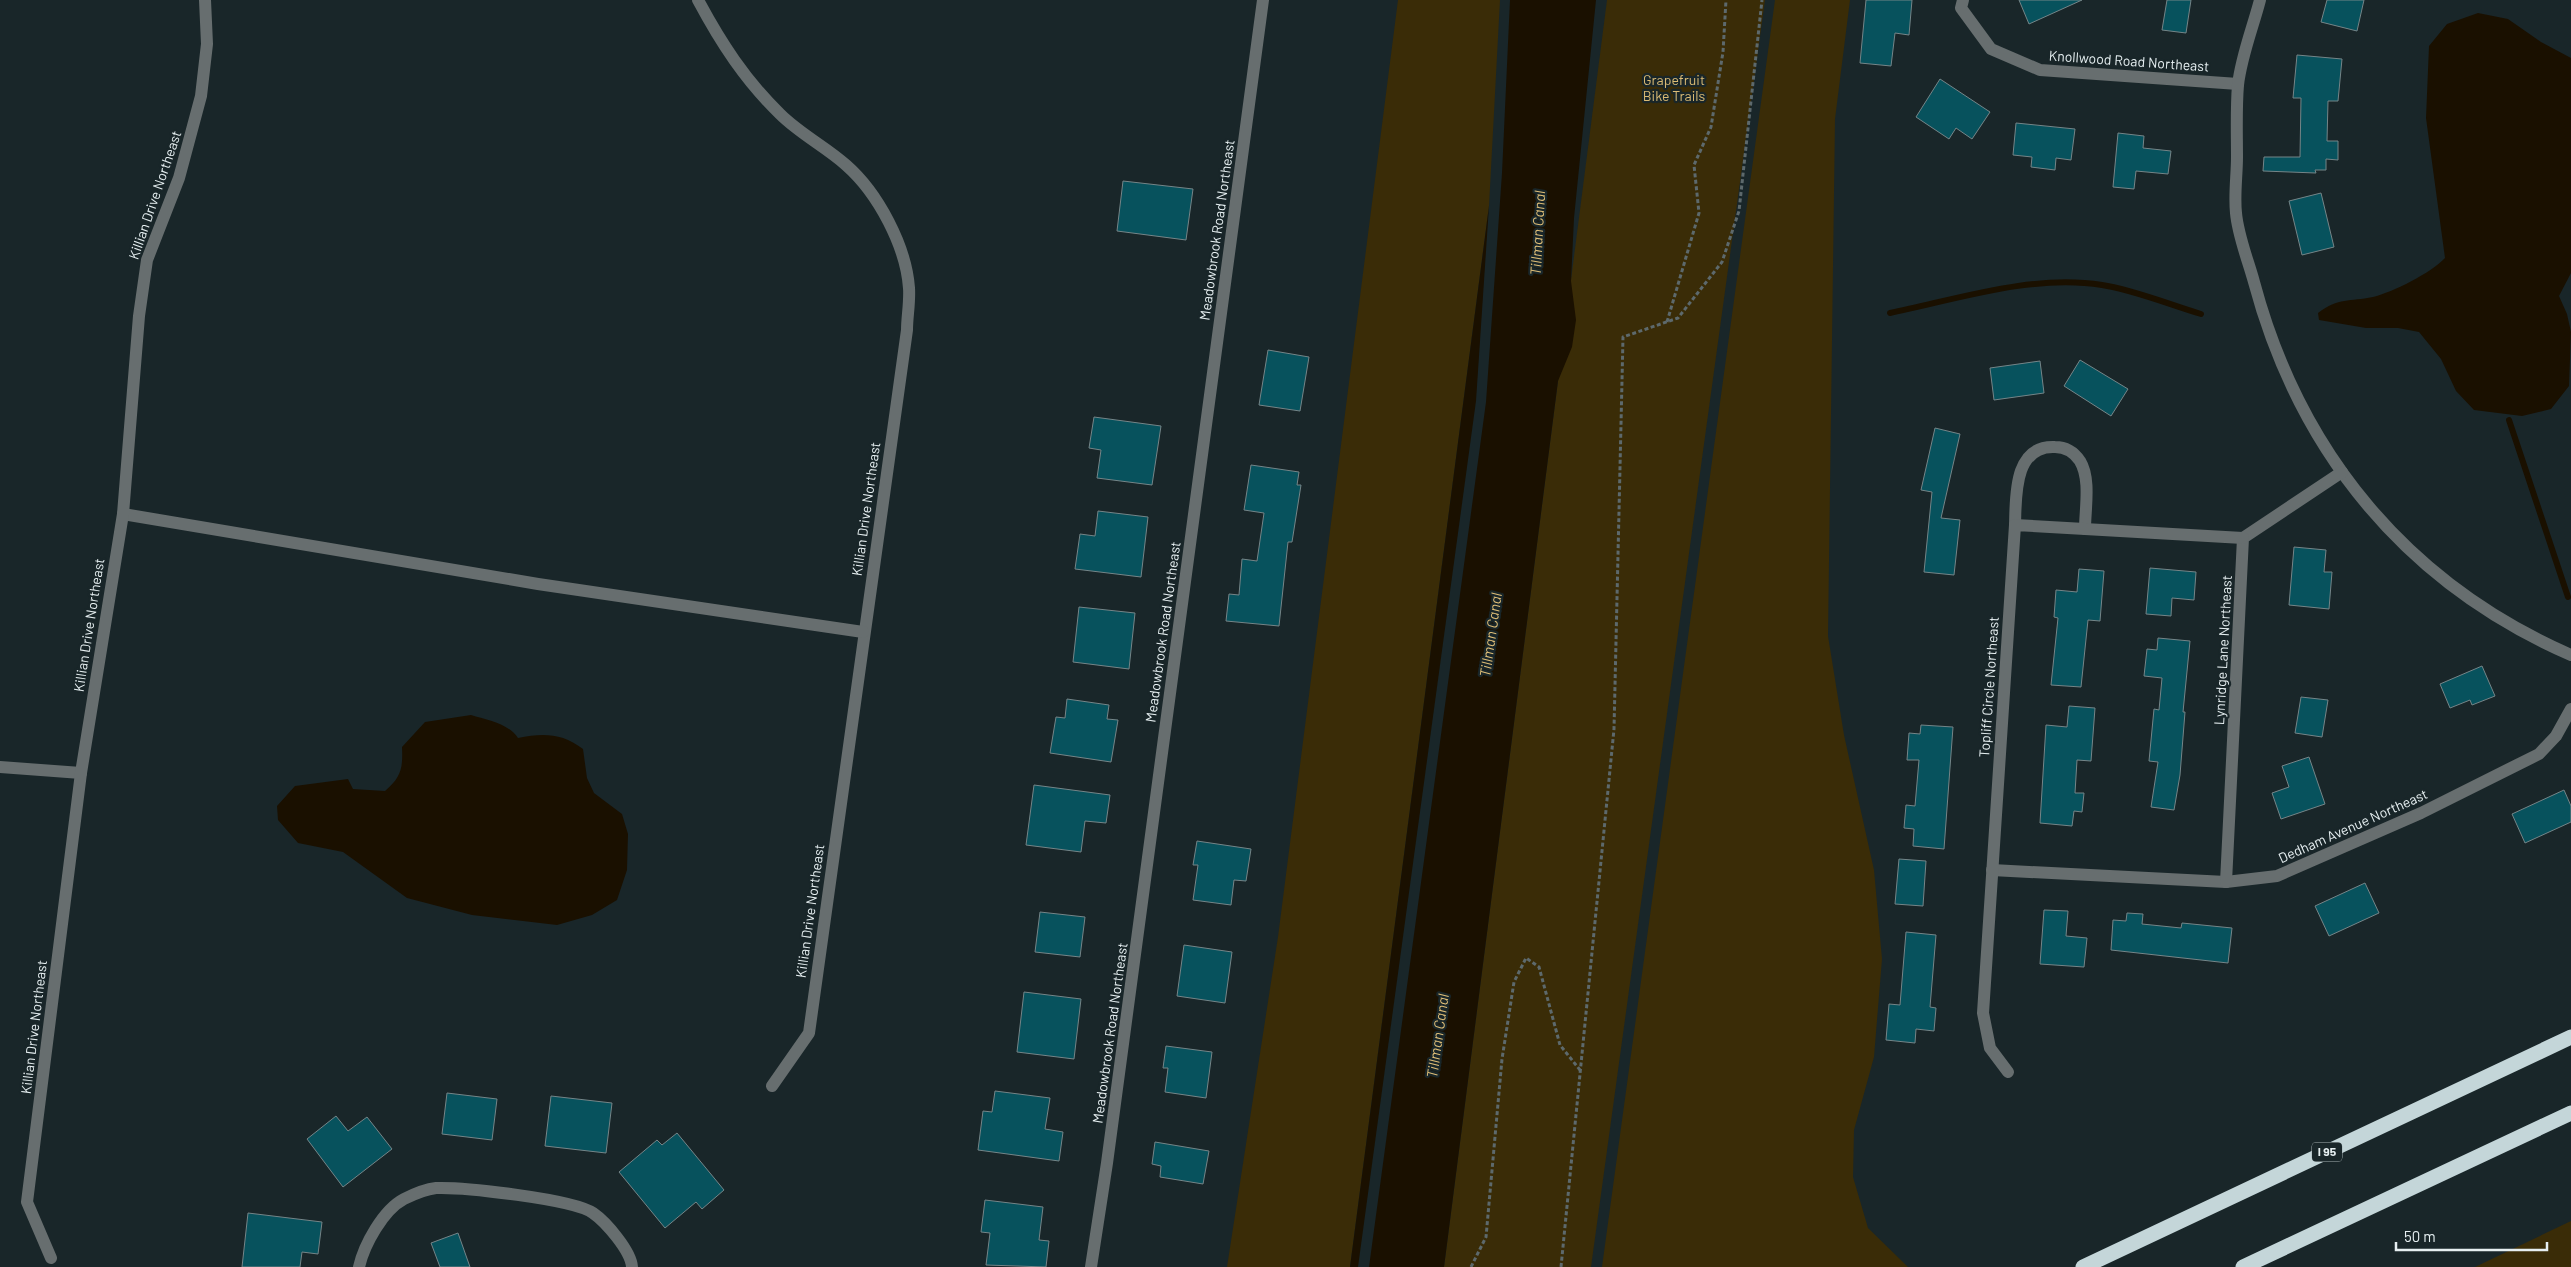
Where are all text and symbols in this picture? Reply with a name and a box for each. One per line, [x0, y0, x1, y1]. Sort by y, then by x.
street label: Knollwood Road Northeast [2048, 46, 2210, 75]
park label: Grapefruit Bike Trails [1643, 71, 1705, 104]
street label: Killian Drive Northeast [125, 128, 185, 261]
street label: Meadowbrook Road Northeast [1195, 138, 1238, 321]
water label: Tillman Canal [1526, 189, 1548, 276]
street label: Killian Drive Northeast [848, 441, 883, 577]
street label: Meadowbrook Road Northeast [1141, 540, 1184, 723]
street label: Killian Drive Northeast [70, 557, 107, 693]
street label: Lynridge Lane Northeast [2210, 575, 2235, 725]
water label: Tillman Canal [1475, 591, 1505, 678]
street label: Topliff Circle Northeast [1975, 616, 2002, 758]
street label: Dedham Avenue Northeast [2276, 785, 2430, 866]
street label: Killian Drive Northeast [792, 843, 827, 979]
street label: Meadowbrook Road Northeast [1088, 941, 1131, 1124]
street label: Killian Drive Northeast [17, 959, 50, 1095]
water label: Tillman Canal [1422, 992, 1452, 1079]
road number: I 95 [2312, 1142, 2342, 1162]
scale bar [2396, 1220, 2547, 1252]
text: 50 m [2404, 1227, 2436, 1245]

